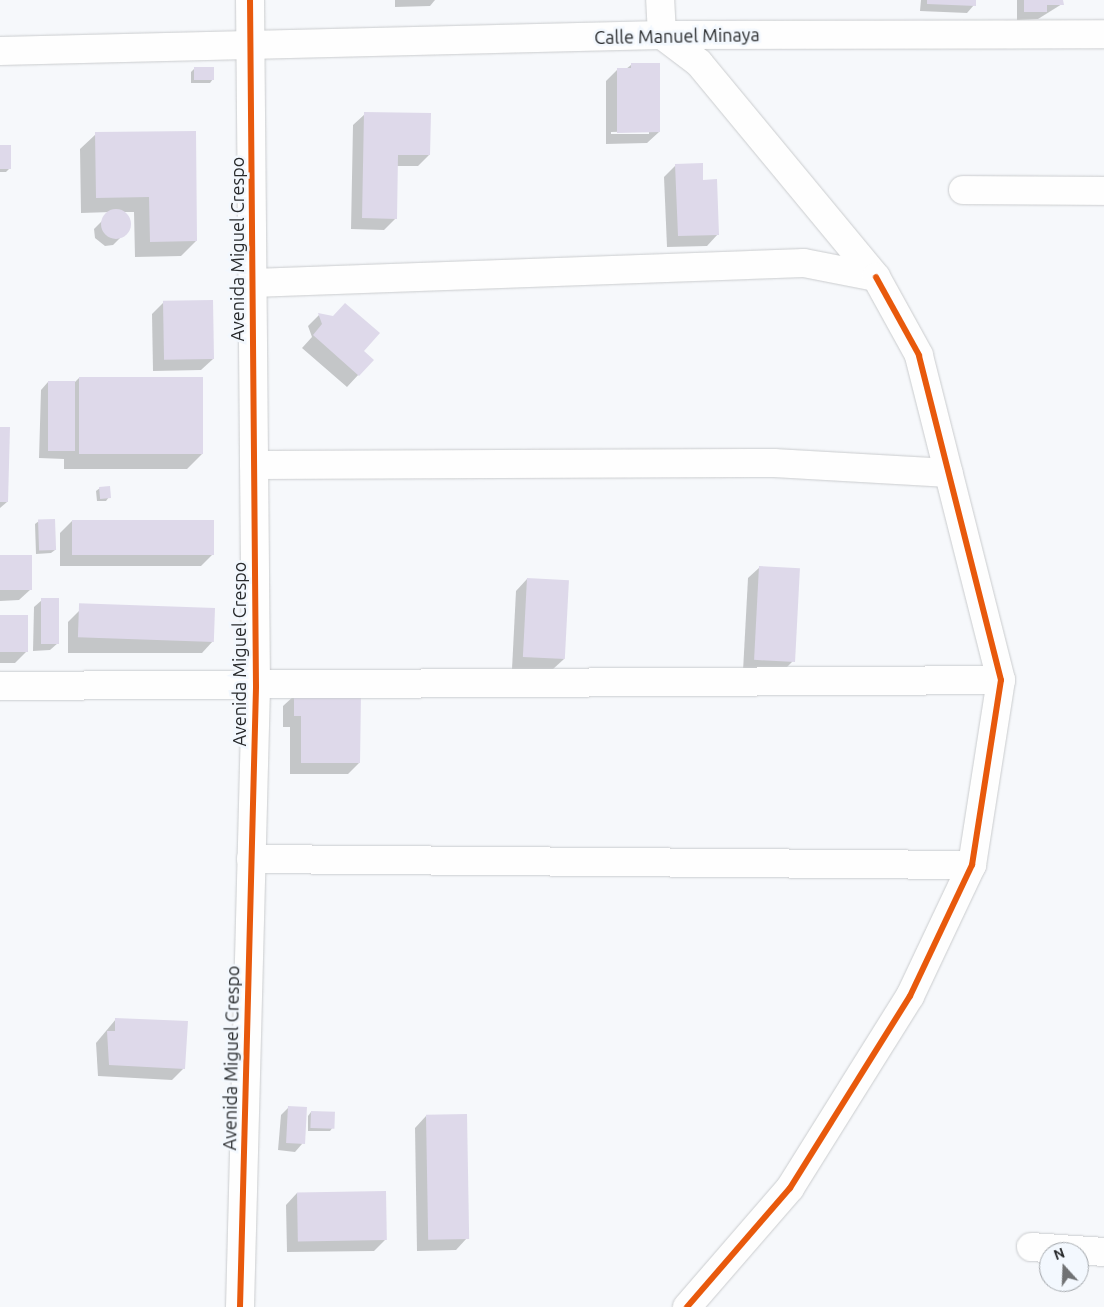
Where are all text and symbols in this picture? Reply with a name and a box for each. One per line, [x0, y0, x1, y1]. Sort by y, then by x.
street label: Calle Manuel Minaya [594, 24, 760, 48]
street label: Avenida Miguel Crespo [226, 157, 248, 341]
street label: Avenida Miguel Crespo [228, 562, 250, 746]
street label: Avenida Miguel Crespo [219, 965, 243, 1151]
north arrow [1039, 1242, 1089, 1292]
text: N [1052, 1245, 1067, 1263]

